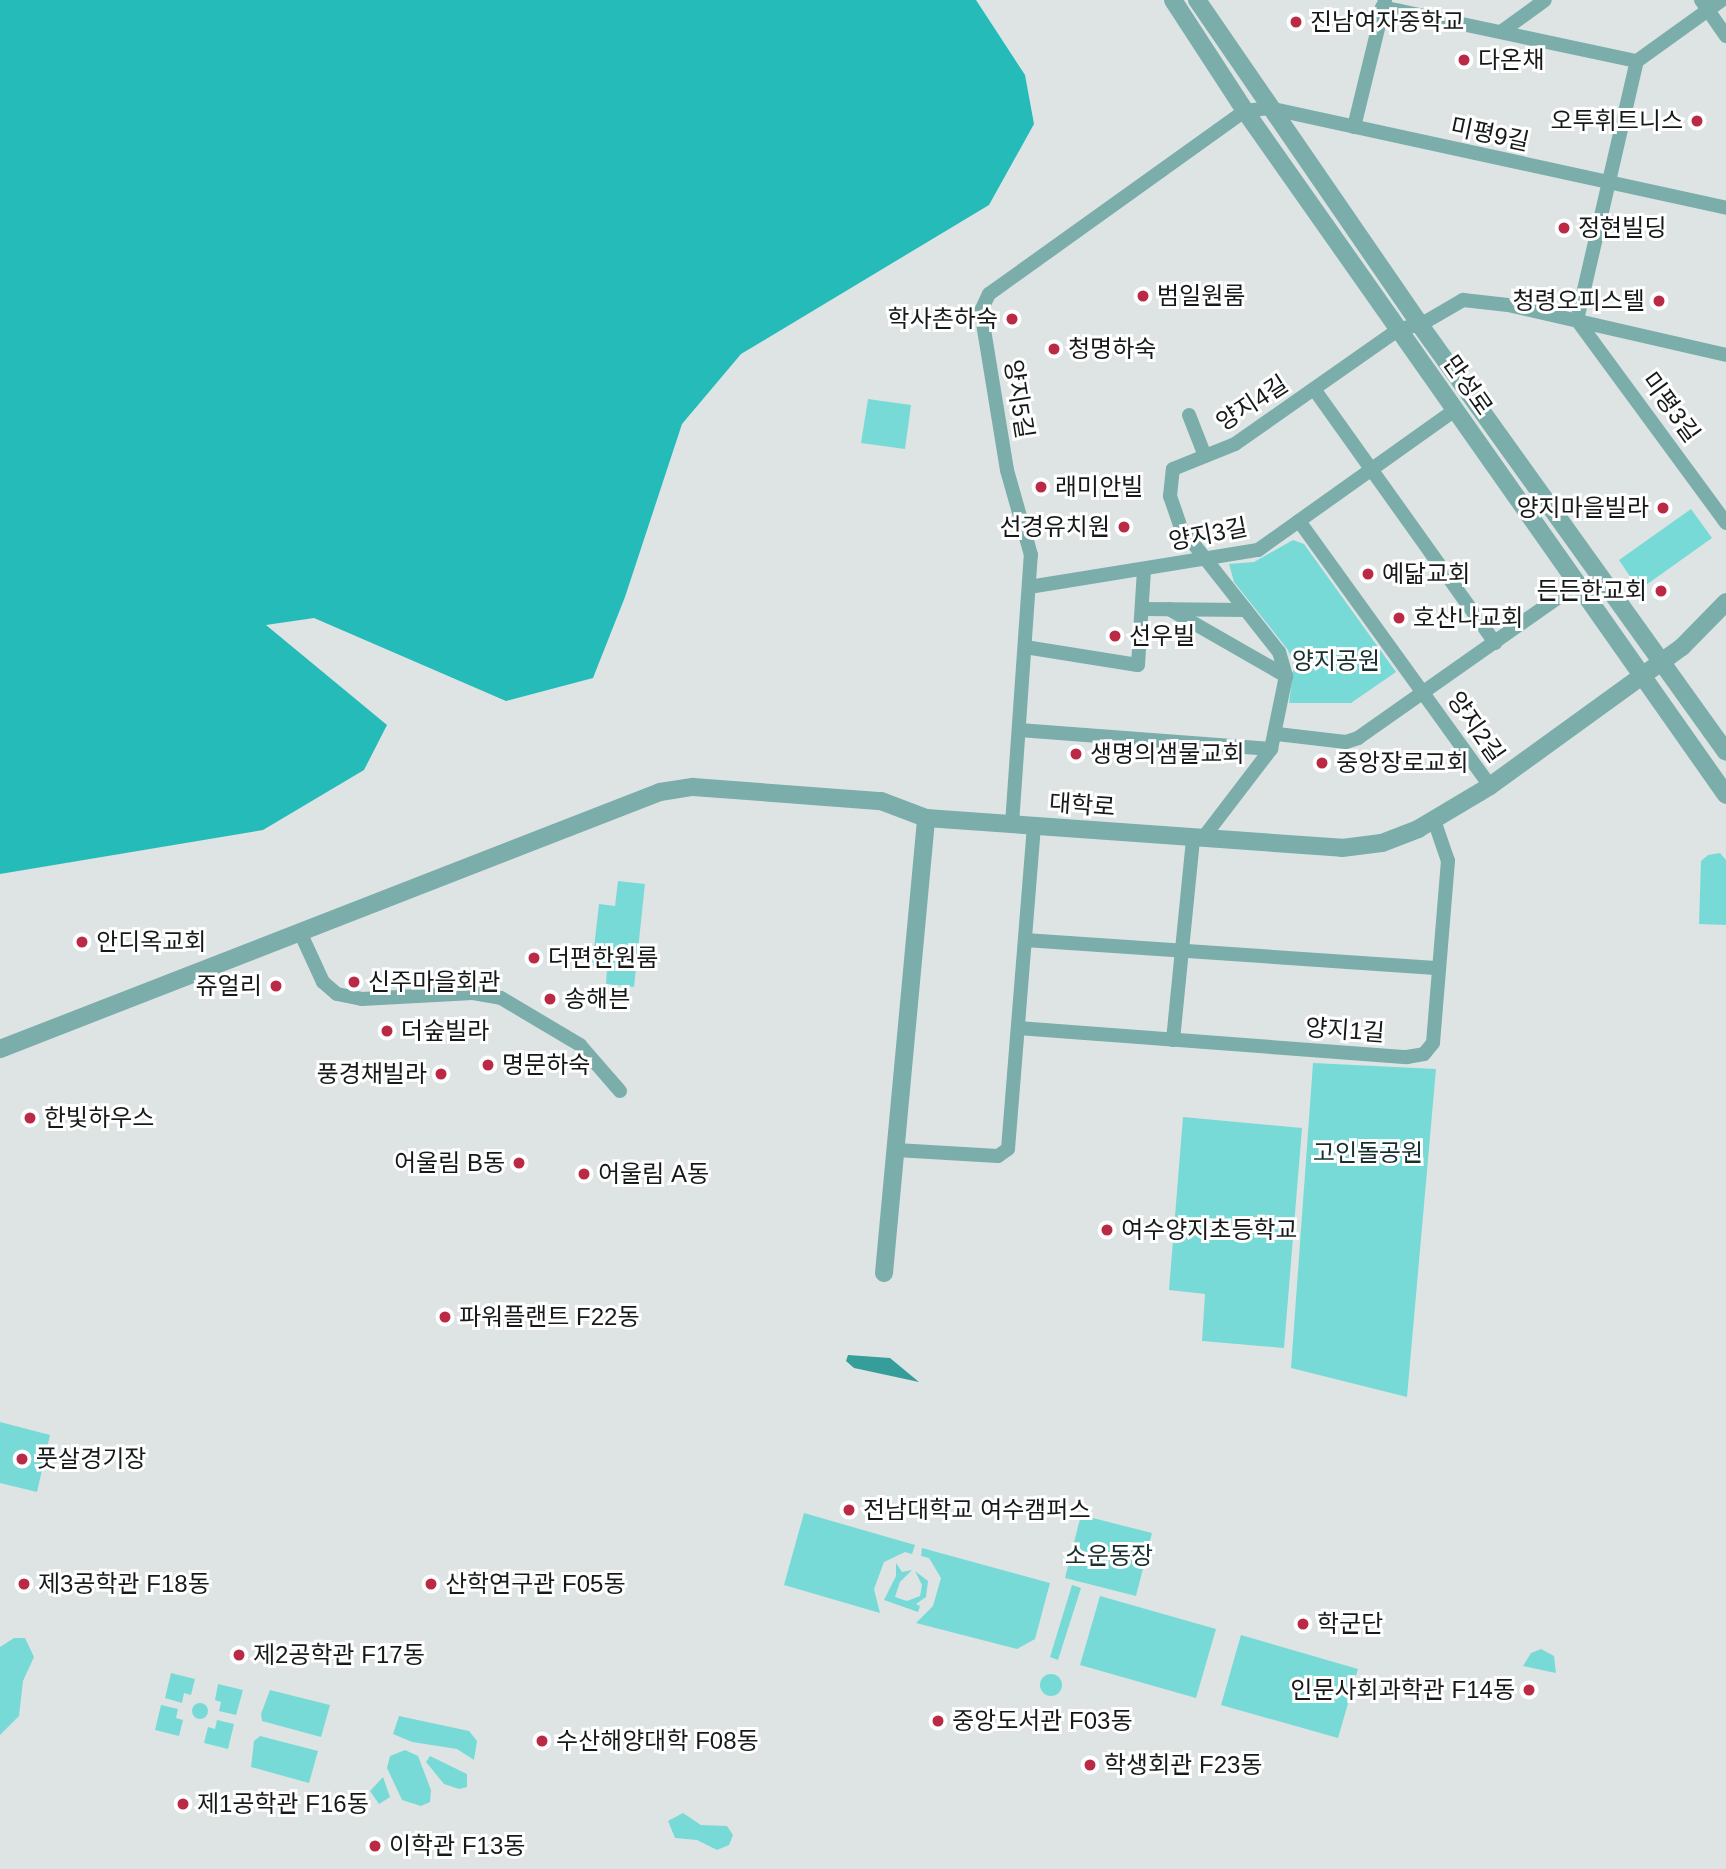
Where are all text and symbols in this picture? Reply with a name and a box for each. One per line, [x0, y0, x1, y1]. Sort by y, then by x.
place label: 진남여자중학교 [1310, 8, 1465, 36]
marker: 진남여자중학교 [1288, 14, 1304, 30]
place label: 다온채 [1478, 46, 1544, 74]
marker: 다온채 [1456, 52, 1472, 68]
place label: 오투휘트니스 [1551, 107, 1683, 135]
street label: 미평9길 [1448, 112, 1532, 156]
marker: 오투휘트니스 [1689, 113, 1705, 129]
place label: 정현빌딩 [1578, 214, 1666, 242]
marker: 정현빌딩 [1556, 220, 1572, 236]
place label: 범일원룸 [1157, 282, 1245, 310]
place label: 청령오피스텔 [1513, 287, 1645, 315]
marker: 범일원룸 [1135, 288, 1151, 304]
marker: 청령오피스텔 [1651, 293, 1667, 309]
place label: 학사촌하숙 [888, 305, 998, 333]
marker: 학사촌하숙 [1004, 311, 1020, 327]
place label: 청명하숙 [1068, 335, 1156, 363]
marker: 청명하숙 [1046, 341, 1062, 357]
street label: 만성로 [1437, 350, 1499, 420]
street label: 양지5길 [999, 357, 1039, 441]
street label: 미평3길 [1636, 366, 1706, 448]
street label: 양지4길 [1211, 369, 1293, 437]
place label: 래미안빌 [1055, 473, 1143, 501]
marker: 래미안빌 [1033, 479, 1049, 495]
place label: 양지마을빌라 [1517, 494, 1649, 522]
marker: 양지마을빌라 [1655, 500, 1671, 516]
street label: 양지3길 [1166, 512, 1250, 556]
place label: 선경유치원 [1000, 513, 1110, 541]
marker: 선경유치원 [1116, 519, 1132, 535]
place label: 예닮교회 [1382, 560, 1470, 588]
marker: 예닮교회 [1360, 566, 1376, 582]
place label: 든든한교회 [1537, 577, 1647, 605]
marker: 든든한교회 [1653, 583, 1669, 599]
place label: 호산나교회 [1413, 604, 1523, 632]
marker: 호산나교회 [1391, 610, 1407, 626]
place label: 선우빌 [1129, 622, 1195, 650]
marker: 선우빌 [1107, 628, 1123, 644]
park label: 양지공원 [1292, 647, 1380, 675]
street label: 양지2길 [1441, 686, 1511, 768]
place label: 생명의샘물교회 [1090, 740, 1245, 768]
marker: 생명의샘물교회 [1068, 746, 1084, 762]
place label: 중앙장로교회 [1336, 749, 1468, 777]
marker: 중앙장로교회 [1314, 755, 1330, 771]
street label: 대학로 [1048, 788, 1116, 822]
place label: 안디옥교회 [96, 928, 206, 956]
marker: 안디옥교회 [74, 934, 90, 950]
place label: 더편한원룸 [548, 944, 658, 972]
marker: 더편한원룸 [526, 950, 542, 966]
place label: 신주마을회관 [368, 968, 500, 996]
place label: 쥬얼리 [196, 972, 262, 1000]
marker: 신주마을회관 [346, 974, 362, 990]
marker: 쥬얼리 [268, 978, 284, 994]
place label: 송해븐 [564, 985, 630, 1013]
marker: 송해븐 [542, 991, 558, 1007]
street label: 양지1길 [1304, 1013, 1386, 1047]
place label: 더숲빌라 [401, 1017, 489, 1045]
marker: 더숲빌라 [379, 1023, 395, 1039]
place label: 명문하숙 [502, 1051, 590, 1079]
marker: 명문하숙 [480, 1057, 496, 1073]
place label: 풍경채빌라 [317, 1060, 427, 1088]
marker: 풍경채빌라 [433, 1066, 449, 1082]
place label: 한빛하우스 [44, 1104, 154, 1132]
marker: 한빛하우스 [22, 1110, 38, 1126]
park label: 고인돌공원 [1313, 1139, 1423, 1167]
place label: 어울림 B동 [394, 1149, 505, 1177]
marker: 어울림 B동 [511, 1155, 527, 1171]
place label: 어울림 A동 [598, 1160, 709, 1188]
marker: 어울림 A동 [576, 1166, 592, 1182]
place label: 여수양지초등학교 [1121, 1216, 1298, 1244]
marker: 여수양지초등학교 [1099, 1222, 1115, 1238]
place label: 파워플랜트 F22동 [459, 1303, 640, 1331]
marker: 파워플랜트 F22동 [437, 1309, 453, 1325]
place label: 풋살경기장 [36, 1445, 146, 1473]
marker: 풋살경기장 [14, 1451, 30, 1467]
place label: 전남대학교 여수캠퍼스 [863, 1496, 1090, 1524]
marker: 전남대학교 여수캠퍼스 [841, 1502, 857, 1518]
park label: 소운동장 [1065, 1542, 1153, 1570]
place label: 제3공학관 F18동 [38, 1570, 210, 1598]
place label: 산학연구관 F05동 [445, 1570, 626, 1598]
marker: 제3공학관 F18동 [16, 1576, 32, 1592]
marker: 산학연구관 F05동 [423, 1576, 439, 1592]
place label: 학군단 [1317, 1610, 1383, 1638]
marker: 학군단 [1295, 1616, 1311, 1632]
place label: 제2공학관 F17동 [253, 1641, 425, 1669]
marker: 제2공학관 F17동 [231, 1647, 247, 1663]
place label: 인문사회과학관 F14동 [1290, 1676, 1515, 1704]
marker: 인문사회과학관 F14동 [1521, 1682, 1537, 1698]
place label: 중앙도서관 F03동 [952, 1707, 1133, 1735]
marker: 중앙도서관 F03동 [930, 1713, 946, 1729]
place label: 수산해양대학 F08동 [556, 1727, 759, 1755]
marker: 수산해양대학 F08동 [534, 1733, 550, 1749]
place label: 학생회관 F23동 [1104, 1751, 1262, 1779]
marker: 학생회관 F23동 [1082, 1757, 1098, 1773]
place label: 제1공학관 F16동 [197, 1790, 369, 1818]
marker: 제1공학관 F16동 [175, 1796, 191, 1812]
place label: 이학관 F13동 [389, 1832, 525, 1860]
marker: 이학관 F13동 [367, 1838, 383, 1854]

